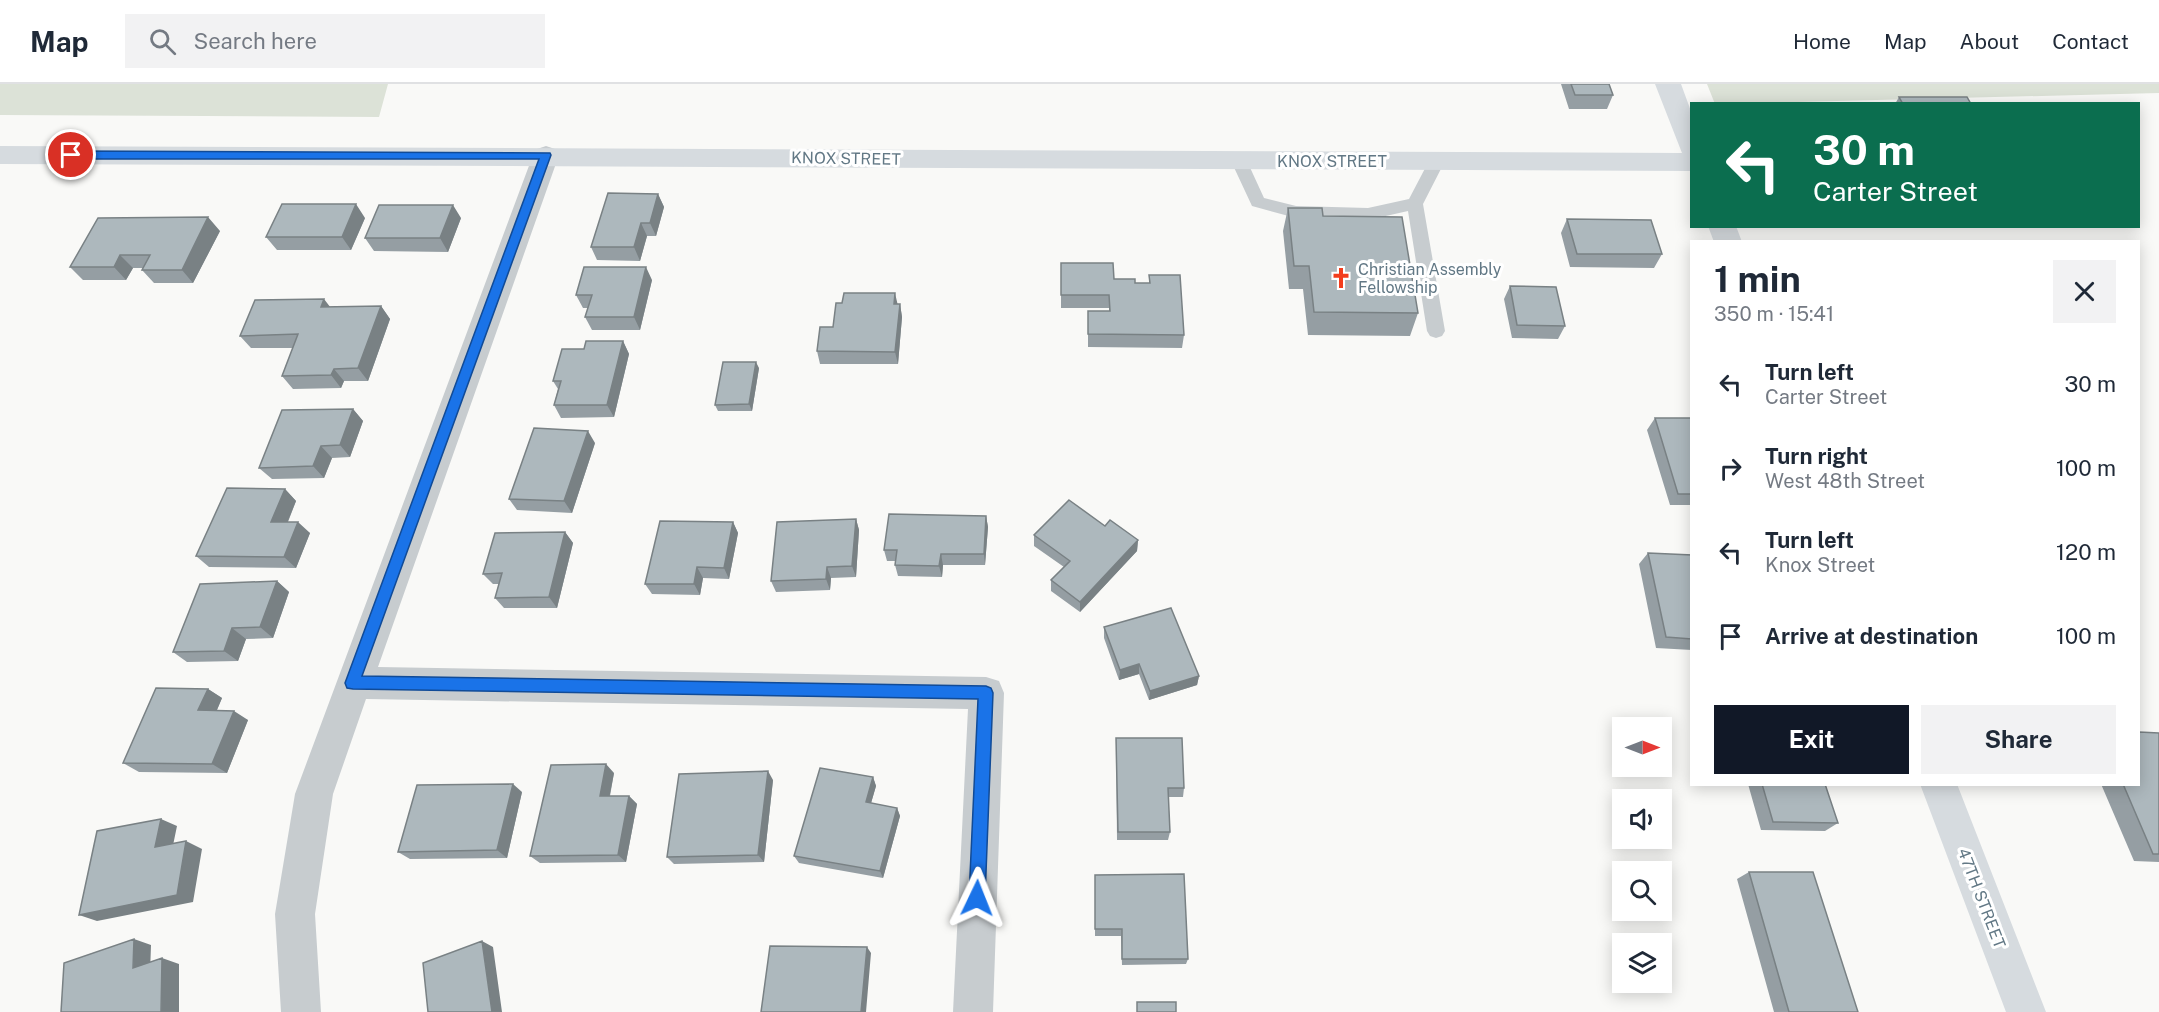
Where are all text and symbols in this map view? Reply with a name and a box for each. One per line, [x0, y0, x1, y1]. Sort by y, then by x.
search box [125, 14, 545, 68]
text: Map [30, 25, 89, 58]
icon: search [146, 25, 179, 58]
text: Search here [194, 28, 317, 54]
text: Home [1793, 29, 1851, 54]
text: Map [1884, 29, 1927, 54]
text: About [1960, 29, 2019, 54]
text: Contact [2052, 29, 2129, 54]
text: 30 m [1813, 125, 1915, 174]
icon: left [1714, 126, 1792, 204]
pin [45, 129, 96, 180]
icon: arrive [54, 138, 87, 171]
street label: KNOX STREET [791, 148, 902, 169]
street label: KNOX STREET [1277, 152, 1387, 171]
text: Carter Street [1813, 175, 1978, 207]
text: 1 min [1714, 258, 1801, 300]
place label: Christian Assembly Fellowship [1358, 260, 1502, 297]
button: close [2053, 260, 2116, 323]
church icon: Christian Assembly Fellowship [1329, 266, 1353, 290]
text: 350 m · 15:41 [1714, 302, 1834, 326]
text: Turn left [1765, 359, 1854, 385]
icon: left [1714, 368, 1747, 401]
text: 30 m [2064, 371, 2116, 397]
text: Carter Street [1765, 385, 1887, 409]
text: Turn right [1765, 443, 1868, 469]
icon: right [1714, 452, 1747, 485]
text: 100 m [2056, 455, 2116, 481]
text: West 48th Street [1765, 469, 1925, 493]
text: Turn left [1765, 527, 1854, 553]
icon: left [1714, 536, 1747, 569]
text: 120 m [2056, 539, 2116, 565]
text: Knox Street [1765, 553, 1875, 577]
icon: arrive [1714, 620, 1747, 653]
text: Arrive at destination [1765, 623, 1978, 649]
text: 100 m [2056, 623, 2116, 649]
button: Exit [1714, 705, 1909, 774]
button: Share [1921, 705, 2116, 774]
north arrow [1612, 717, 1672, 777]
map controls [1612, 717, 1672, 993]
button: sound [1612, 789, 1672, 849]
street label: 47TH STREET [1954, 845, 2010, 951]
button: search [1612, 861, 1672, 921]
position arrow [945, 866, 1009, 930]
button: layers [1612, 933, 1672, 993]

